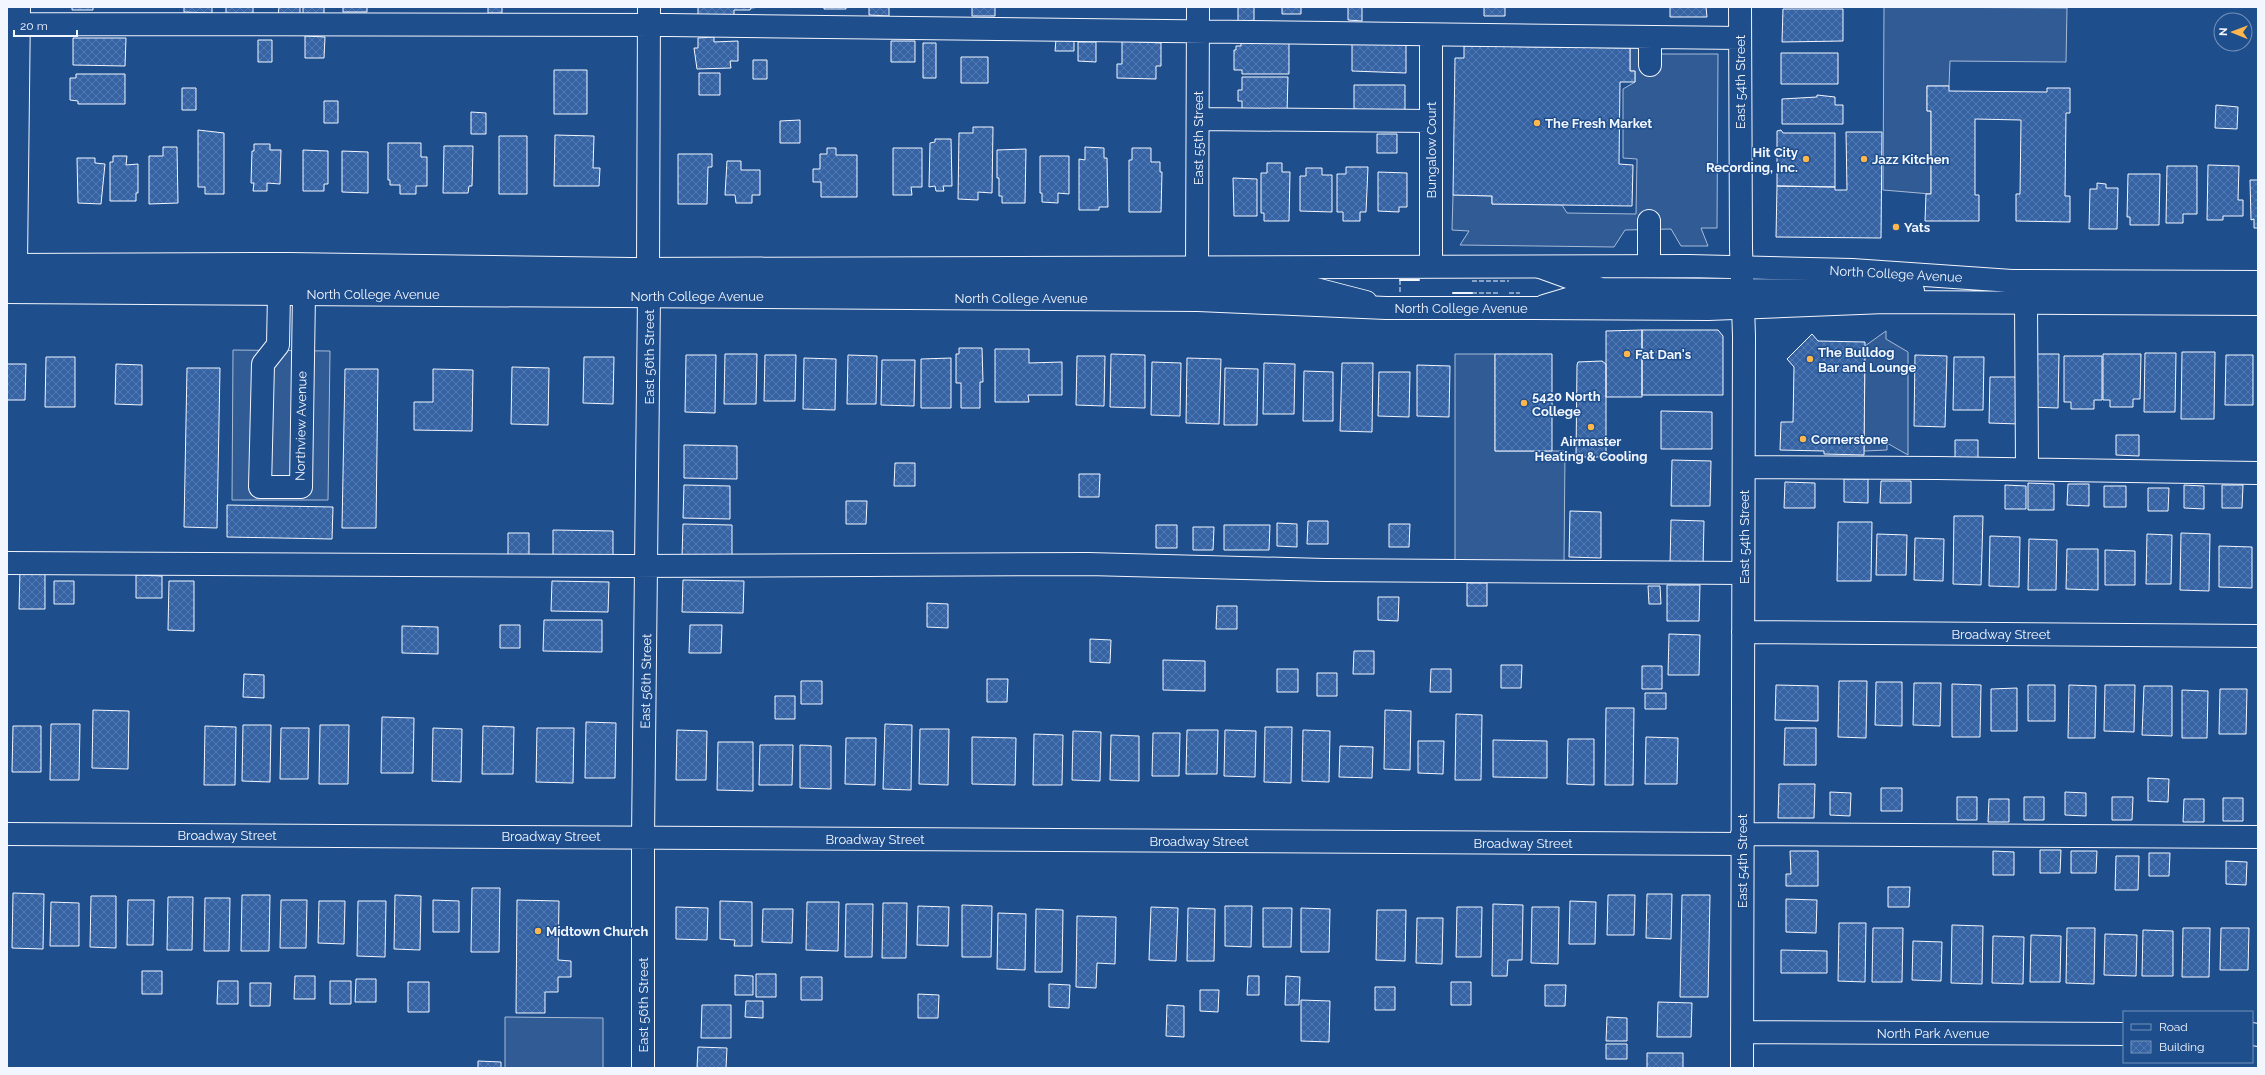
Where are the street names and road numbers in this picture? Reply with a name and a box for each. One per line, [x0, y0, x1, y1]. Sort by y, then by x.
street label: East 54th Street [1733, 34, 1748, 129]
street label: East 55th Street [1191, 90, 1206, 185]
street label: Bungalow Court [1424, 101, 1439, 198]
street label: North College Avenue [1829, 263, 1963, 285]
street label: North College Avenue [306, 287, 440, 302]
street label: North College Avenue [630, 289, 764, 304]
street label: North College Avenue [954, 291, 1088, 306]
street label: North College Avenue [1394, 301, 1528, 316]
street label: East 56th Street [642, 309, 657, 405]
street label: Northview Avenue [293, 371, 309, 481]
street label: East 54th Street [1737, 489, 1752, 584]
street label: Broadway Street [1951, 627, 2051, 642]
street label: East 56th Street [638, 633, 654, 729]
street label: East 54th Street [1735, 813, 1750, 908]
street label: Broadway Street [177, 828, 277, 843]
street label: Broadway Street [501, 829, 601, 844]
street label: Broadway Street [825, 832, 925, 847]
street label: Broadway Street [1149, 834, 1249, 849]
street label: Broadway Street [1473, 836, 1573, 851]
street label: East 56th Street [636, 957, 651, 1053]
street label: North Park Avenue [1877, 1026, 1990, 1041]

